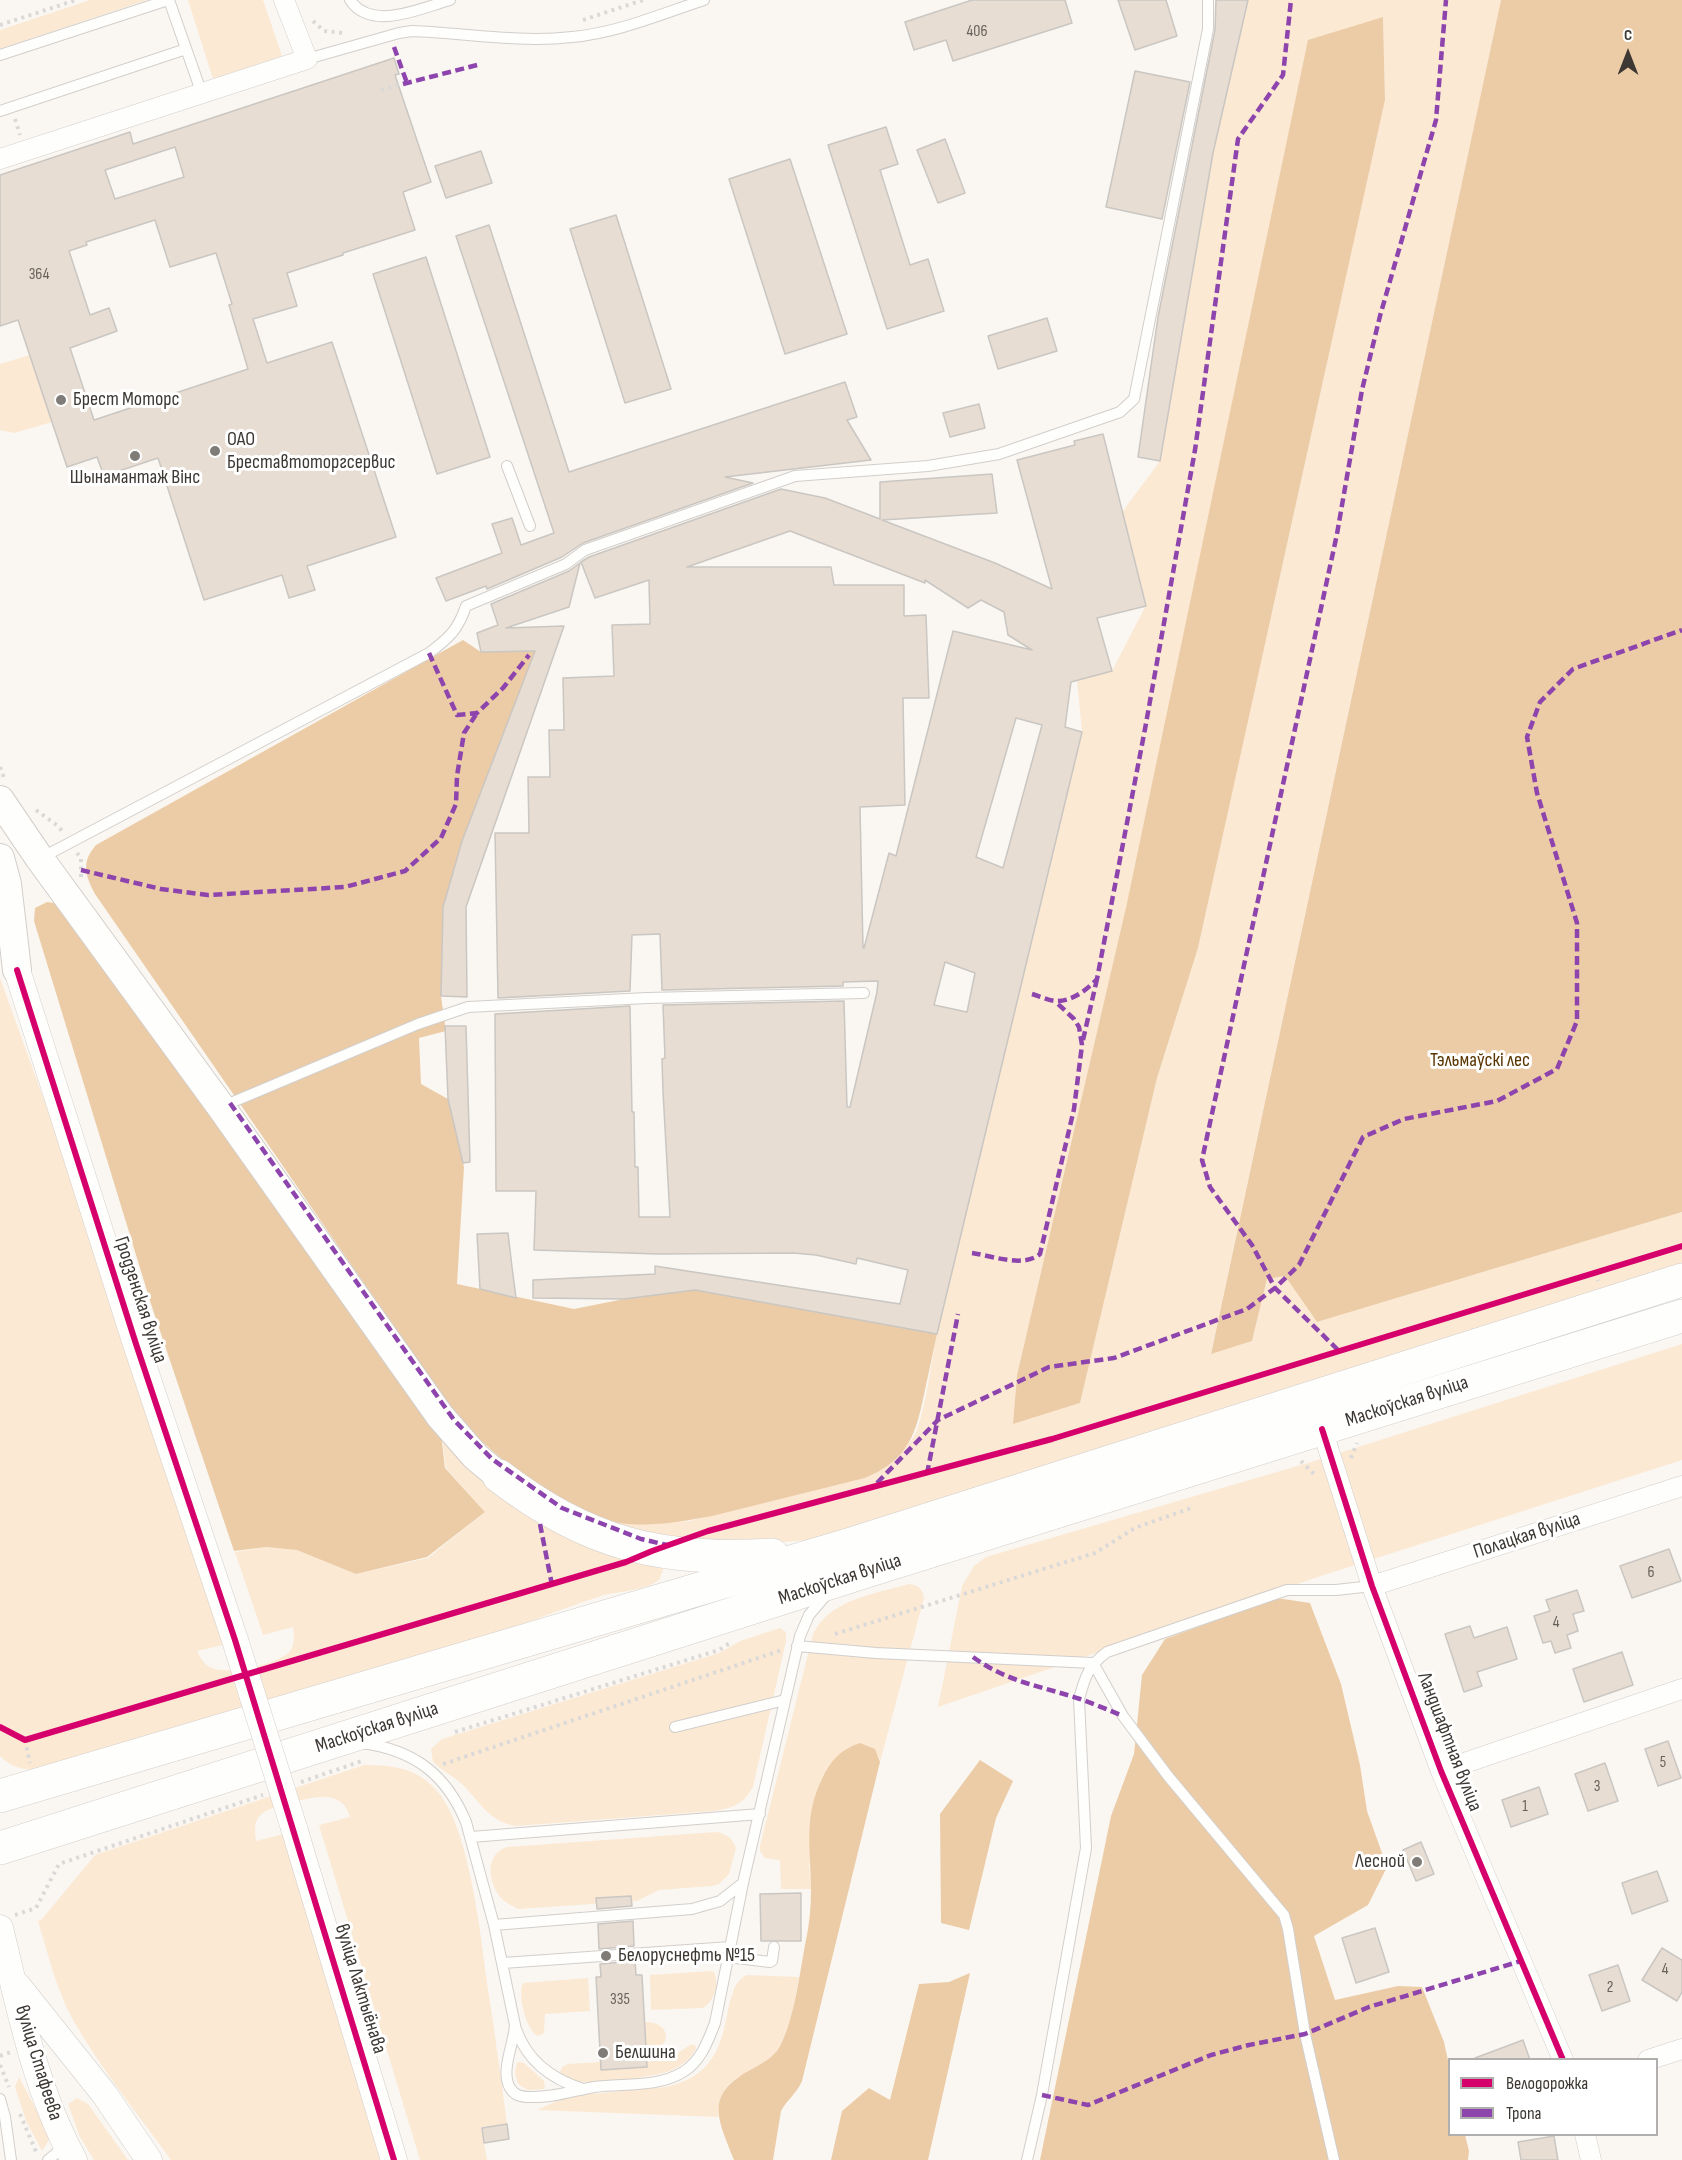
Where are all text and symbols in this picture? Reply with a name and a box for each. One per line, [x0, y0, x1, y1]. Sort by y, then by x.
house number: 406 [967, 22, 987, 42]
north arrow [1598, 24, 1658, 84]
text: С [1624, 26, 1632, 45]
house number: 364 [29, 265, 49, 285]
place label: Брест Моторс [73, 388, 180, 412]
marker: Брест Моторс [54, 393, 68, 407]
place label: ОАО Бреставтоторгсервис [227, 428, 396, 475]
marker: ОАО Бреставтоторгсервис [208, 444, 222, 458]
marker: Шынамантаж Вінс [128, 449, 142, 463]
place label: Шынамантаж Вінс [70, 466, 200, 490]
park label: Тэльмаўскі лес [1430, 1049, 1530, 1073]
street label: Гродзенская вуліца [108, 1234, 172, 1366]
street label: Маскоўская вуліца [1343, 1371, 1471, 1433]
street label: Полацкая вуліца [1471, 1507, 1583, 1565]
street label: Маскоўская вуліца [776, 1549, 904, 1611]
house number: 6 [1647, 1563, 1655, 1583]
house number: 4 [1553, 1613, 1559, 1633]
street label: Ландшафтная вуліца [1411, 1669, 1487, 1815]
street label: Маскоўская вуліца [313, 1697, 441, 1759]
house number: 5 [1660, 1753, 1666, 1773]
house number: 3 [1594, 1777, 1600, 1797]
house number: 1 [1522, 1797, 1528, 1817]
place label: Лесной [1355, 1850, 1405, 1874]
marker: Лесной [1410, 1855, 1424, 1869]
street label: вуліца Лактыёнава [329, 1921, 391, 2057]
place label: Белоруснефть №15 [618, 1944, 755, 1968]
marker: Белоруснефть №15 [599, 1949, 613, 1963]
house number: 4 [1662, 1960, 1668, 1980]
house number: 2 [1607, 1978, 1613, 1998]
house number: 335 [610, 1990, 630, 2010]
street label: вуліца Стафеева [9, 2003, 67, 2123]
place label: Белшина [615, 2041, 676, 2065]
marker: Белшина [596, 2046, 610, 2060]
legend [1448, 2058, 1658, 2136]
text: Велодорожка [1506, 2073, 1588, 2094]
text: Тропа [1506, 2103, 1542, 2124]

